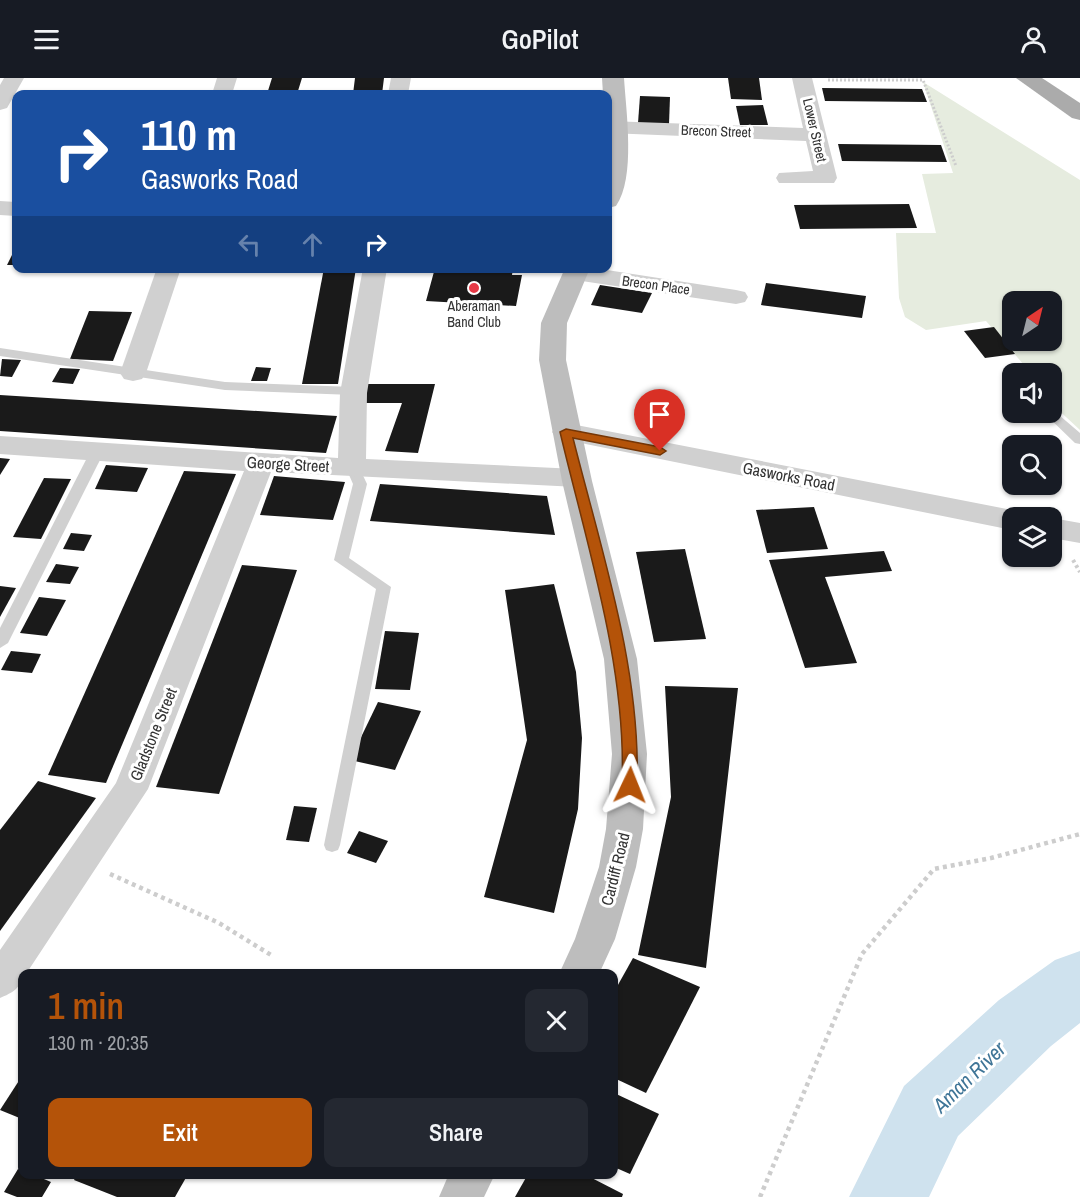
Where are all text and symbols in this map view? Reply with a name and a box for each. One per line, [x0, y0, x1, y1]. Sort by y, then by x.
text: GoPilot [501, 21, 579, 57]
icon: menu [30, 23, 63, 56]
icon: person [1017, 23, 1050, 56]
street label: Lower Street [799, 96, 831, 164]
text: 110 m [141, 107, 237, 163]
icon: right [42, 114, 120, 192]
street label: Brecon Street [681, 121, 751, 141]
text: Gasworks Road [141, 161, 299, 197]
icon: left [233, 228, 266, 261]
icon: ahead [296, 228, 329, 261]
icon: right [359, 228, 392, 261]
street label: Brecon Place [621, 271, 691, 299]
marker: Aberaman Band Club [467, 281, 481, 295]
north arrow [1002, 291, 1062, 351]
map controls [1002, 291, 1062, 567]
place label: Aberaman Band Club [447, 297, 501, 331]
button: sound [1002, 363, 1062, 423]
pin [634, 389, 685, 451]
icon: arrive [643, 398, 676, 431]
button: search [1002, 435, 1062, 495]
street label: George Street [246, 451, 330, 477]
street label: Gasworks Road [741, 456, 837, 496]
button: layers [1002, 507, 1062, 567]
street label: Gladstone Street [124, 684, 182, 784]
position arrow [598, 753, 662, 817]
street label: Cardiff Road [595, 830, 635, 908]
text: 1 min [48, 982, 124, 1030]
button: close [525, 989, 588, 1052]
text: 130 m · 20:35 [48, 1029, 148, 1056]
water label: Aman River [926, 1034, 1013, 1120]
button: Exit [48, 1098, 312, 1167]
button: Share [324, 1098, 588, 1167]

